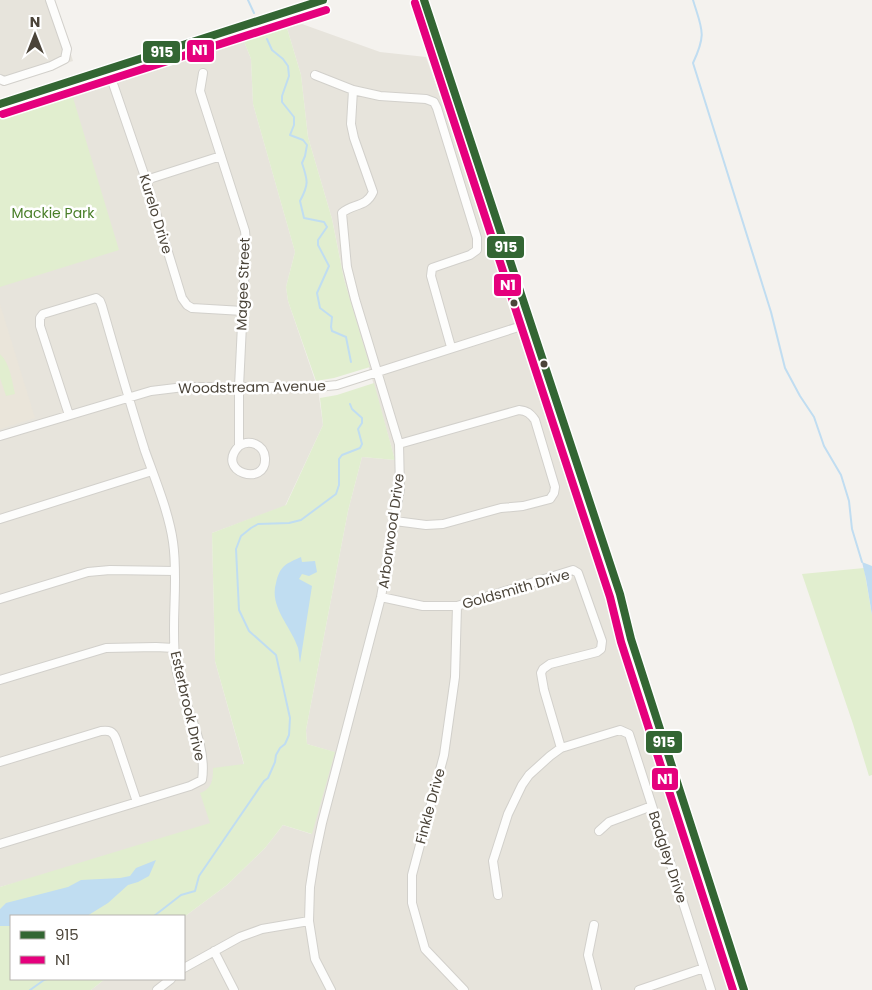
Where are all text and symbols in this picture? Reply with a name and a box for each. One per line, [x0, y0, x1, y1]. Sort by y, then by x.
north arrow [10, 10, 60, 60]
text: N [30, 12, 40, 32]
line badge: N1 [186, 39, 215, 63]
line badge: 915 [142, 40, 181, 64]
text: N1 [192, 40, 208, 60]
text: 915 [151, 42, 173, 62]
street label: Kurelo Drive [134, 172, 178, 257]
park label: Mackie Park [11, 203, 95, 223]
line badge: 915 [486, 235, 525, 259]
street label: Magee Street [231, 237, 255, 331]
text: 915 [495, 237, 517, 257]
line badge: N1 [493, 273, 522, 297]
text: N1 [500, 275, 516, 295]
unlabelled marker [509, 298, 519, 308]
unlabelled marker [539, 359, 549, 369]
street label: Woodstream Avenue [178, 376, 326, 398]
street label: Arborwood Drive [373, 472, 409, 590]
street label: Goldsmith Drive [460, 564, 572, 614]
street label: Esterbrook Drive [166, 649, 210, 763]
line badge: 915 [645, 730, 683, 754]
text: 915 [653, 732, 675, 752]
street label: Finkle Drive [410, 766, 450, 846]
line badge: N1 [651, 767, 679, 791]
text: N1 [657, 769, 673, 789]
street label: Badgley Drive [644, 808, 692, 906]
legend [10, 915, 185, 980]
text: 915 [55, 924, 79, 945]
text: N1 [55, 949, 70, 970]

